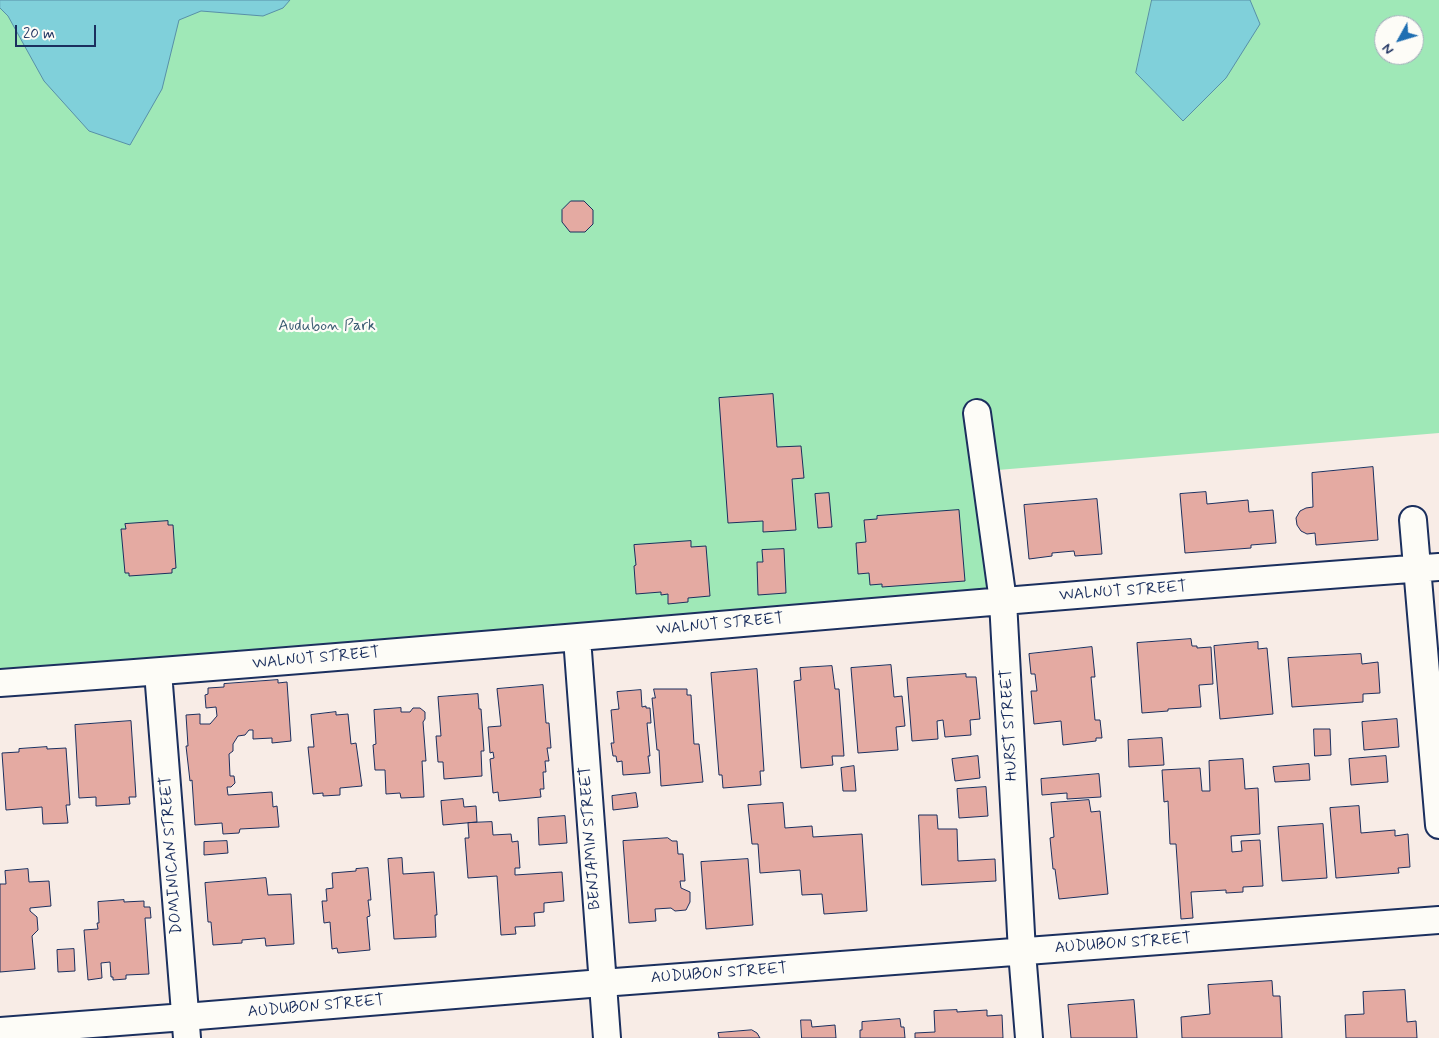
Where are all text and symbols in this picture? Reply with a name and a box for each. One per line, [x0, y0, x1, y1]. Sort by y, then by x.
scale bar [18, 15, 99, 47]
north arrow [1374, 15, 1424, 65]
text: 20 m [23, 24, 55, 44]
text: N [1378, 40, 1398, 58]
park label: Audubon Park [278, 317, 376, 337]
street label: WALNUT STREET [1059, 578, 1187, 606]
street label: WALNUT STREET [656, 610, 784, 640]
street label: WALNUT STREET [252, 644, 380, 674]
street label: HURST STREET [997, 668, 1023, 782]
street label: BENJAMIN STREET [576, 766, 606, 910]
street label: DOMINICAN STREET [157, 775, 187, 935]
street label: AUDUBON STREET [1054, 930, 1192, 958]
street label: AUDUBON STREET [650, 960, 788, 988]
street label: AUDUBON STREET [247, 991, 385, 1023]

